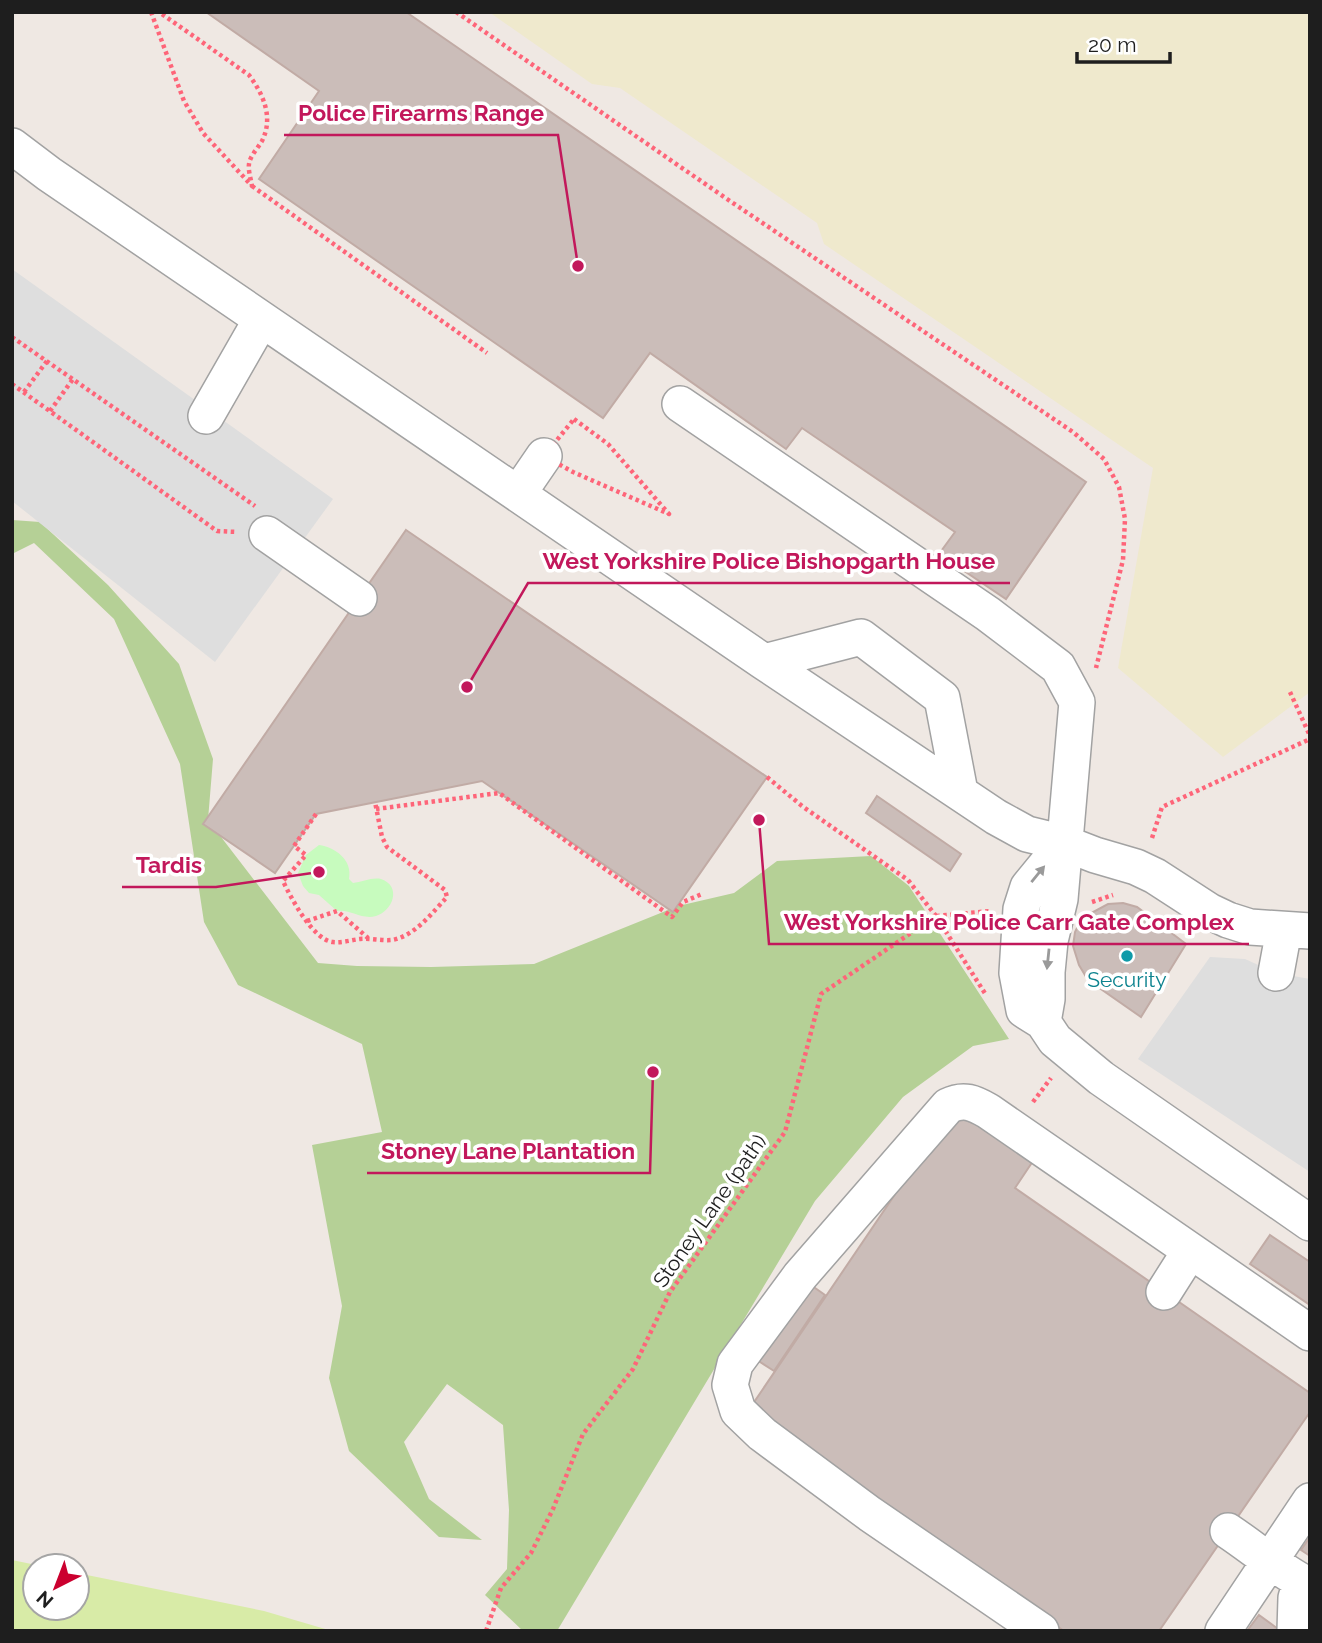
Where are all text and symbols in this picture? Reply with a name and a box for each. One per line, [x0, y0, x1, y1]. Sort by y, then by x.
scale bar [1077, 21, 1170, 65]
text: 20 m [1088, 32, 1136, 57]
callout: Police Firearms Range [284, 91, 558, 135]
text: Police Firearms Range [298, 99, 544, 126]
callout: West Yorkshire Police Bishopgarth House [528, 539, 1010, 583]
text: West Yorkshire Police Bishopgarth House [543, 547, 996, 574]
callout: Tardis [122, 843, 216, 887]
text: Tardis [136, 851, 202, 878]
one-way arrow [1031, 866, 1046, 884]
callout: West Yorkshire Police Carr Gate Complex [769, 900, 1249, 944]
text: West Yorkshire Police Carr Gate Complex [784, 908, 1235, 935]
one-way arrow [1042, 948, 1053, 970]
marker: Security [1119, 948, 1135, 964]
place label: Security [1087, 967, 1167, 992]
callout: Stoney Lane Plantation [367, 1129, 650, 1173]
street label: Stoney Lane (path) [647, 1129, 772, 1292]
text: Stoney Lane Plantation [381, 1137, 635, 1164]
north arrow [21, 1552, 91, 1622]
text: N [32, 1587, 57, 1613]

